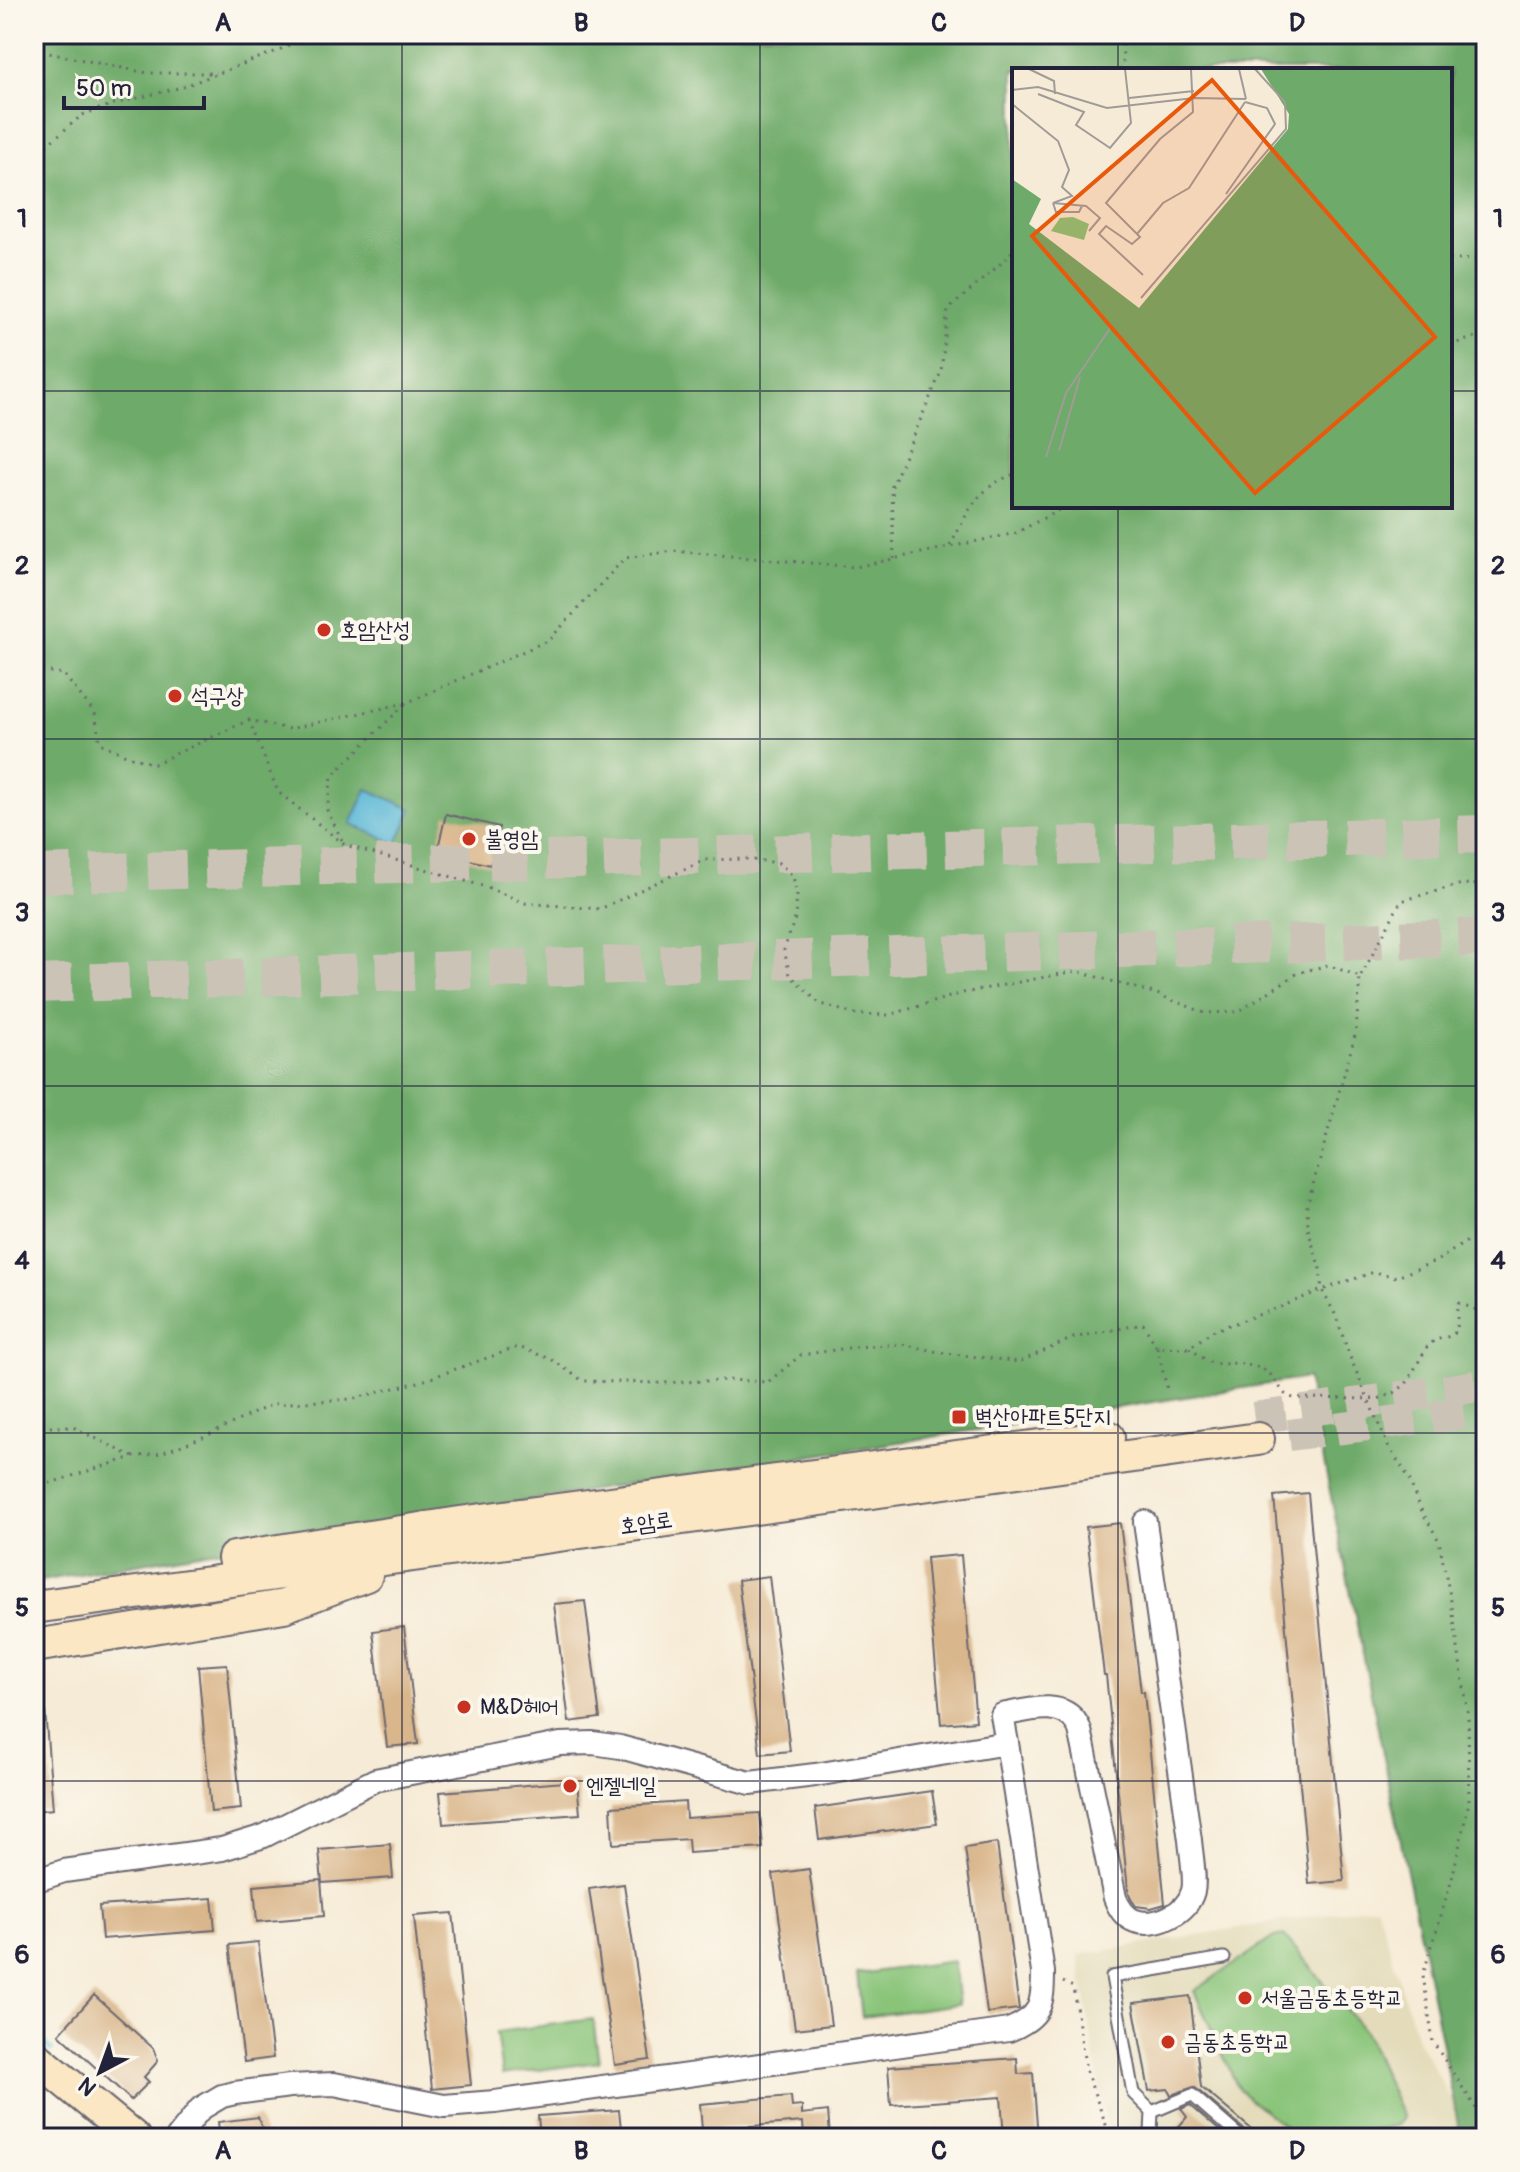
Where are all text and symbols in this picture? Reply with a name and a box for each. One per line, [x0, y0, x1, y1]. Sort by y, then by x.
text: A [215, 7, 232, 39]
text: B [574, 7, 588, 39]
text: C [931, 7, 947, 39]
text: D [1289, 7, 1305, 39]
scale bar [64, 60, 204, 110]
inset map [1012, 68, 1452, 508]
text: 50 m [76, 74, 132, 103]
text: 1 [17, 203, 27, 235]
text: 1 [1493, 203, 1503, 235]
text: 2 [15, 550, 29, 582]
text: 2 [1491, 550, 1505, 582]
place label: 호암산성 [340, 616, 411, 644]
marker: 호암산성 [315, 621, 333, 639]
place label: 석구상 [191, 682, 244, 710]
marker: 석구상 [166, 687, 184, 705]
place label: 불영암 [485, 825, 538, 853]
marker: 불영암 [460, 830, 478, 848]
text: 3 [15, 897, 29, 929]
text: 3 [1491, 897, 1505, 929]
text: 4 [14, 1245, 30, 1277]
text: 4 [1490, 1245, 1506, 1277]
place label: 벽산아파트5단지 [975, 1403, 1111, 1431]
marker: 벽산아파트5단지 [950, 1408, 968, 1426]
street label: 호암로 [618, 1505, 674, 1541]
text: 5 [15, 1592, 29, 1624]
text: 5 [1491, 1592, 1505, 1624]
place label: M&D헤어 [480, 1693, 559, 1721]
marker: M&D헤어 [455, 1698, 473, 1716]
place label: 엔젤네일 [586, 1772, 657, 1800]
marker: 엔젤네일 [561, 1777, 579, 1795]
text: 6 [14, 1939, 30, 1971]
text: 6 [1490, 1939, 1506, 1971]
place label: 서울금동초등학교 [1261, 1984, 1403, 2012]
marker: 서울금동초등학교 [1236, 1989, 1254, 2007]
place label: 금동초등학교 [1184, 2028, 1290, 2056]
north arrow [60, 2032, 140, 2112]
marker: 금동초등학교 [1159, 2033, 1177, 2051]
text: N [73, 2071, 102, 2102]
text: A [215, 2135, 232, 2167]
text: B [574, 2135, 588, 2167]
text: C [931, 2135, 947, 2167]
text: D [1289, 2135, 1305, 2167]

